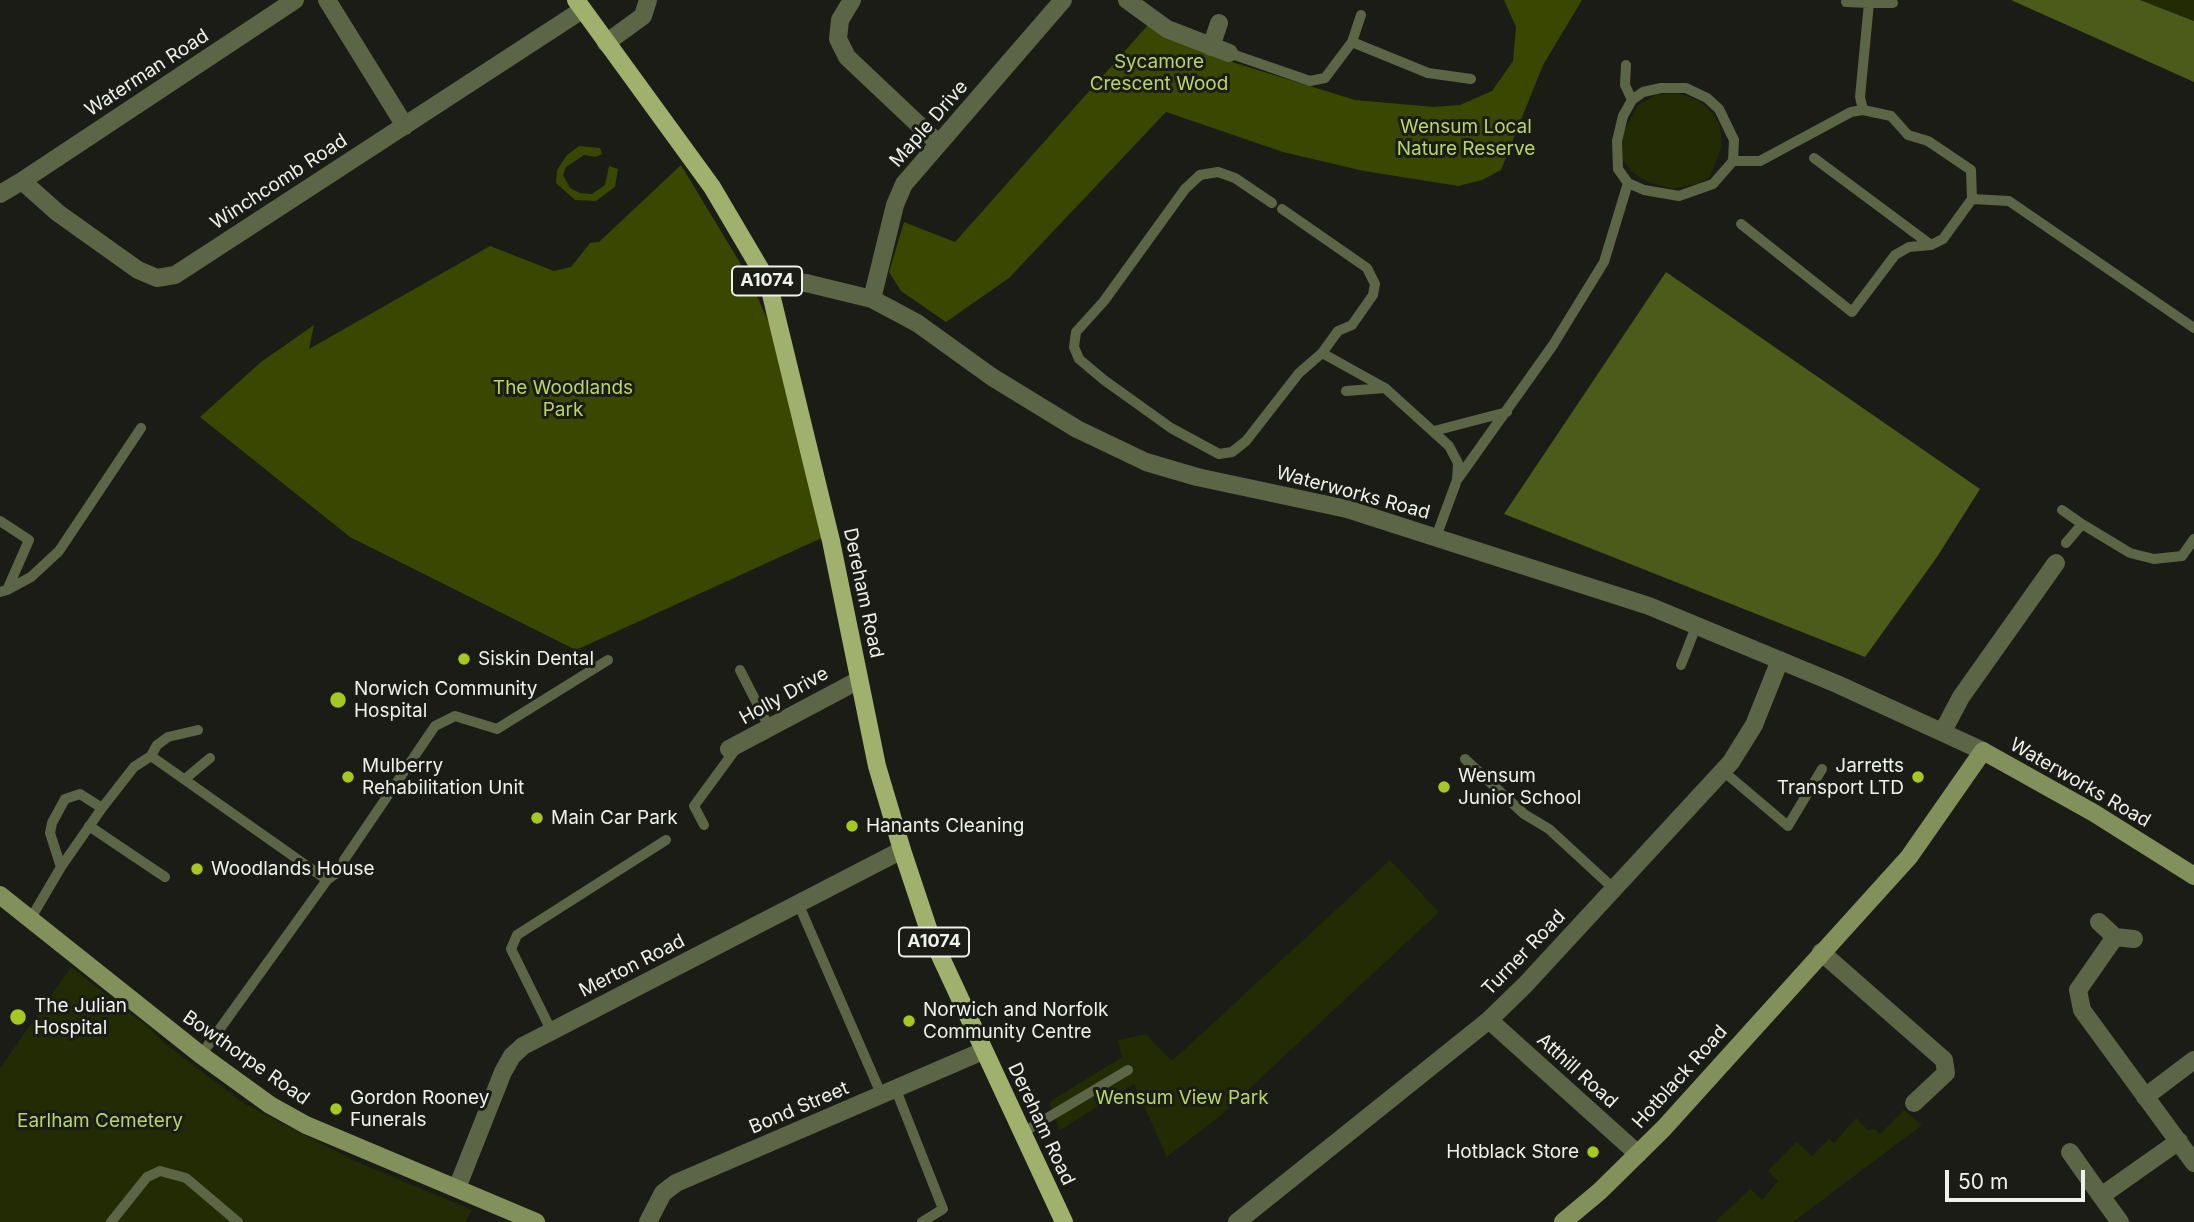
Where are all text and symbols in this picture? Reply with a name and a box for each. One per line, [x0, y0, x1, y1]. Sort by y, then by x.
street label: Waterman Road [81, 25, 213, 121]
park label: Sycamore Crescent Wood [1090, 51, 1228, 95]
street label: Maple Drive [885, 76, 973, 172]
park label: Wensum Local Nature Reserve [1397, 116, 1535, 160]
street label: Winchcomb Road [206, 129, 352, 235]
road number: A1074 [732, 267, 802, 296]
park label: The Woodlands Park [493, 377, 633, 421]
street label: Waterworks Road [1273, 461, 1433, 525]
street label: Dereham Road [838, 526, 888, 660]
place label: Siskin Dental [478, 648, 594, 670]
marker: Siskin Dental [456, 651, 472, 667]
street label: Holly Drive [736, 662, 832, 730]
place label: Norwich Community Hospital [354, 678, 537, 722]
marker: Norwich Community Hospital [328, 690, 348, 710]
street label: Waterworks Road [2006, 733, 2154, 833]
place label: Mulberry Rehabilitation Unit [362, 755, 524, 799]
place label: Jarretts Transport LTD [1777, 755, 1904, 799]
place label: Wensum Junior School [1458, 765, 1581, 809]
marker: Mulberry Rehabilitation Unit [340, 769, 356, 785]
marker: Jarretts Transport LTD [1910, 769, 1926, 785]
marker: Wensum Junior School [1436, 779, 1452, 795]
place label: Main Car Park [551, 807, 678, 829]
marker: Main Car Park [529, 810, 545, 826]
place label: Hanants Cleaning [866, 815, 1024, 837]
marker: Hanants Cleaning [844, 818, 860, 834]
place label: Woodlands House [211, 858, 375, 880]
marker: Woodlands House [189, 861, 205, 877]
street label: Turner Road [1478, 905, 1570, 1001]
road number: A1074 [899, 928, 969, 957]
street label: Merton Road [575, 930, 689, 1002]
place label: The Julian Hospital [34, 995, 127, 1039]
place label: Norwich and Norfolk Community Centre [923, 999, 1109, 1043]
street label: Bowthorpe Road [178, 1006, 314, 1110]
marker: The Julian Hospital [8, 1007, 28, 1027]
marker: Norwich and Norfolk Community Centre [901, 1013, 917, 1029]
street label: Hotblack Road [1628, 1021, 1732, 1133]
street label: Atthill Road [1532, 1029, 1622, 1113]
street label: Dereham Road [1003, 1059, 1079, 1189]
street label: Bond Street [746, 1077, 852, 1139]
place label: Gordon Rooney Funerals [350, 1087, 489, 1131]
park label: Wensum View Park [1095, 1087, 1269, 1109]
marker: Gordon Rooney Funerals [328, 1101, 344, 1117]
park label: Earlham Cemetery [17, 1110, 183, 1132]
place label: Hotblack Store [1446, 1141, 1579, 1163]
marker: Hotblack Store [1585, 1144, 1601, 1160]
scale bar [1949, 1156, 2089, 1200]
text: 50 m [1958, 1169, 2008, 1194]

